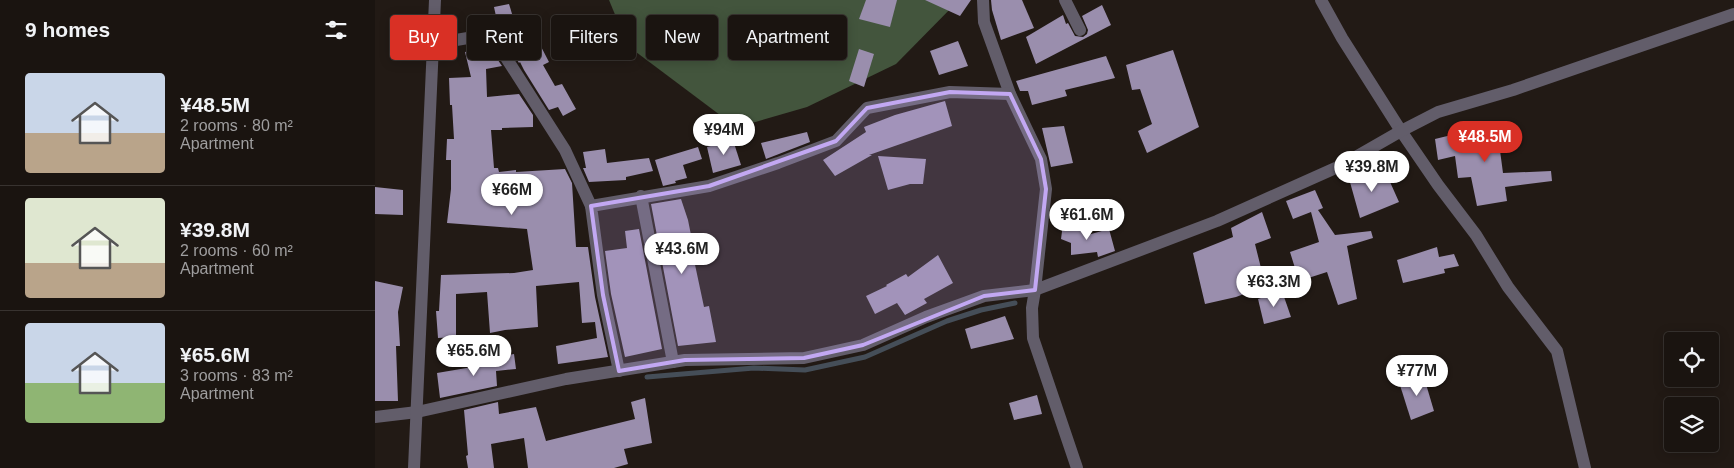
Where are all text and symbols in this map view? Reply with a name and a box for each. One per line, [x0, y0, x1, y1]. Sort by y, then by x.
chip: Buy [390, 15, 457, 60]
chip: Rent [467, 15, 541, 60]
chip: Filters [551, 15, 636, 60]
chip: New [646, 15, 718, 60]
chip: Apartment [728, 15, 847, 60]
icon: filters [322, 16, 350, 44]
text: 9 homes [25, 18, 110, 41]
icon: home [65, 93, 125, 153]
text: ¥48.5M [180, 93, 250, 116]
pin: ¥94M [694, 114, 754, 156]
text: 2 rooms · 80 m² [180, 117, 293, 134]
pin: ¥48.5M [1444, 120, 1526, 163]
text: ¥94M [704, 121, 744, 138]
text: ¥48.5M [1458, 128, 1512, 145]
text: Apartment [180, 135, 254, 152]
pin: ¥39.8M [1331, 150, 1413, 193]
text: ¥39.8M [1345, 158, 1399, 175]
pin: ¥66M [482, 174, 542, 216]
text: ¥66M [492, 181, 532, 198]
pin: ¥61.6M [1046, 198, 1128, 241]
text: ¥61.6M [1060, 206, 1114, 223]
icon: home [65, 218, 125, 278]
text: ¥39.8M [180, 218, 250, 241]
pin: ¥43.6M [641, 232, 723, 275]
text: ¥43.6M [655, 240, 709, 257]
text: 2 rooms · 60 m² [180, 242, 293, 259]
text: Apartment [180, 260, 254, 277]
pin: ¥63.3M [1233, 266, 1315, 308]
text: ¥63.3M [1247, 273, 1301, 290]
map controls [1664, 332, 1719, 452]
button: locate [1664, 332, 1719, 387]
pin: ¥65.6M [433, 334, 515, 377]
text: ¥65.6M [447, 342, 501, 359]
icon: home [65, 343, 125, 403]
text: ¥65.6M [180, 343, 250, 366]
pin: ¥77M [1387, 354, 1447, 397]
text: ¥77M [1397, 362, 1437, 379]
text: 3 rooms · 83 m² [180, 367, 293, 384]
text: Apartment [180, 385, 254, 402]
button: layers [1664, 397, 1719, 452]

